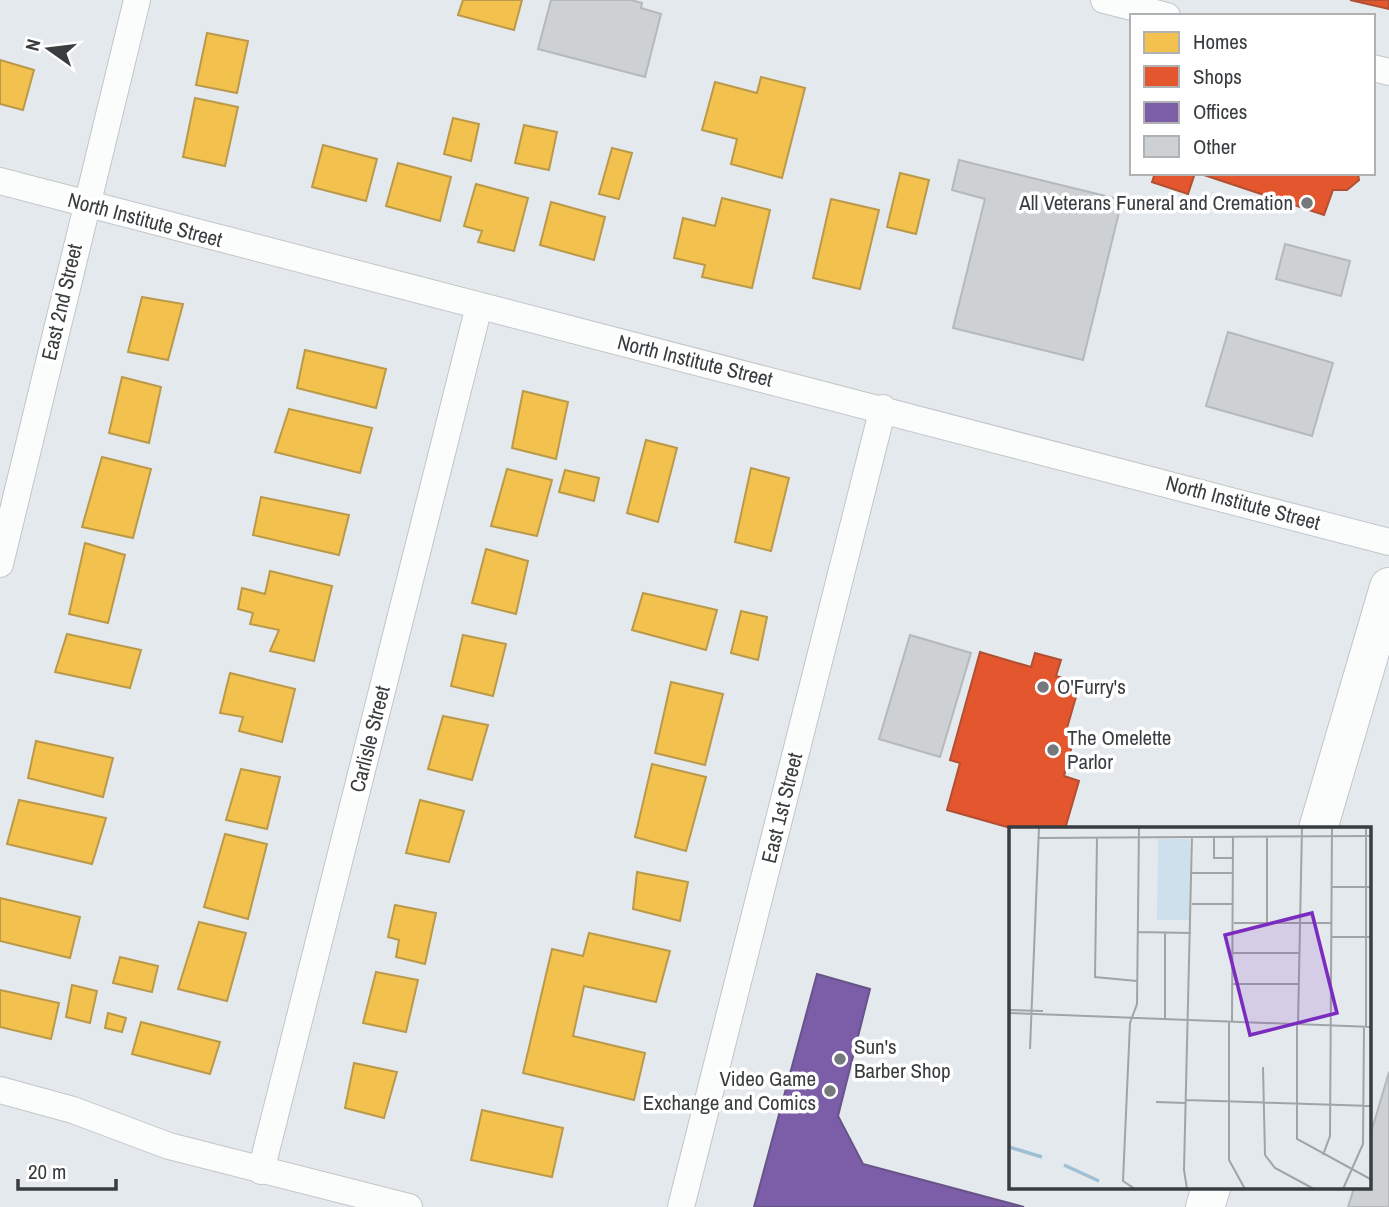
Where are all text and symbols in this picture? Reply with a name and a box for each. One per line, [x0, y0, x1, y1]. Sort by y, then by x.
north arrow [14, 14, 84, 84]
legend [1130, 14, 1375, 175]
text: Homes [1193, 27, 1248, 56]
text: N [19, 36, 46, 53]
text: Shops [1193, 62, 1242, 91]
text: Offices [1193, 97, 1247, 126]
text: Other [1193, 132, 1236, 161]
street label: North Institute Street [65, 185, 226, 254]
place label: All Veterans Funeral and Cremation [1018, 188, 1293, 217]
marker: All Veterans Funeral and Cremation [1299, 195, 1315, 211]
street label: East 2nd Street [34, 241, 89, 363]
street label: North Institute Street [615, 327, 776, 394]
street label: North Institute Street [1163, 468, 1324, 537]
place label: O'Furry's [1057, 672, 1126, 701]
marker: O'Furry's [1035, 679, 1051, 695]
street label: Carlisle Street [342, 682, 397, 795]
place label: The Omelette Parlor [1067, 723, 1171, 776]
marker: The Omelette Parlor [1045, 742, 1061, 758]
street label: East 1st Street [754, 749, 809, 866]
inset map [1009, 827, 1372, 1190]
place label: Sun's Barber Shop [854, 1032, 951, 1085]
marker: Sun's Barber Shop [832, 1051, 848, 1067]
place label: Video Game Exchange and Comics [643, 1064, 816, 1117]
marker: Video Game Exchange and Comics [822, 1083, 838, 1099]
scale bar [18, 1148, 116, 1192]
text: 20 m [28, 1157, 66, 1186]

